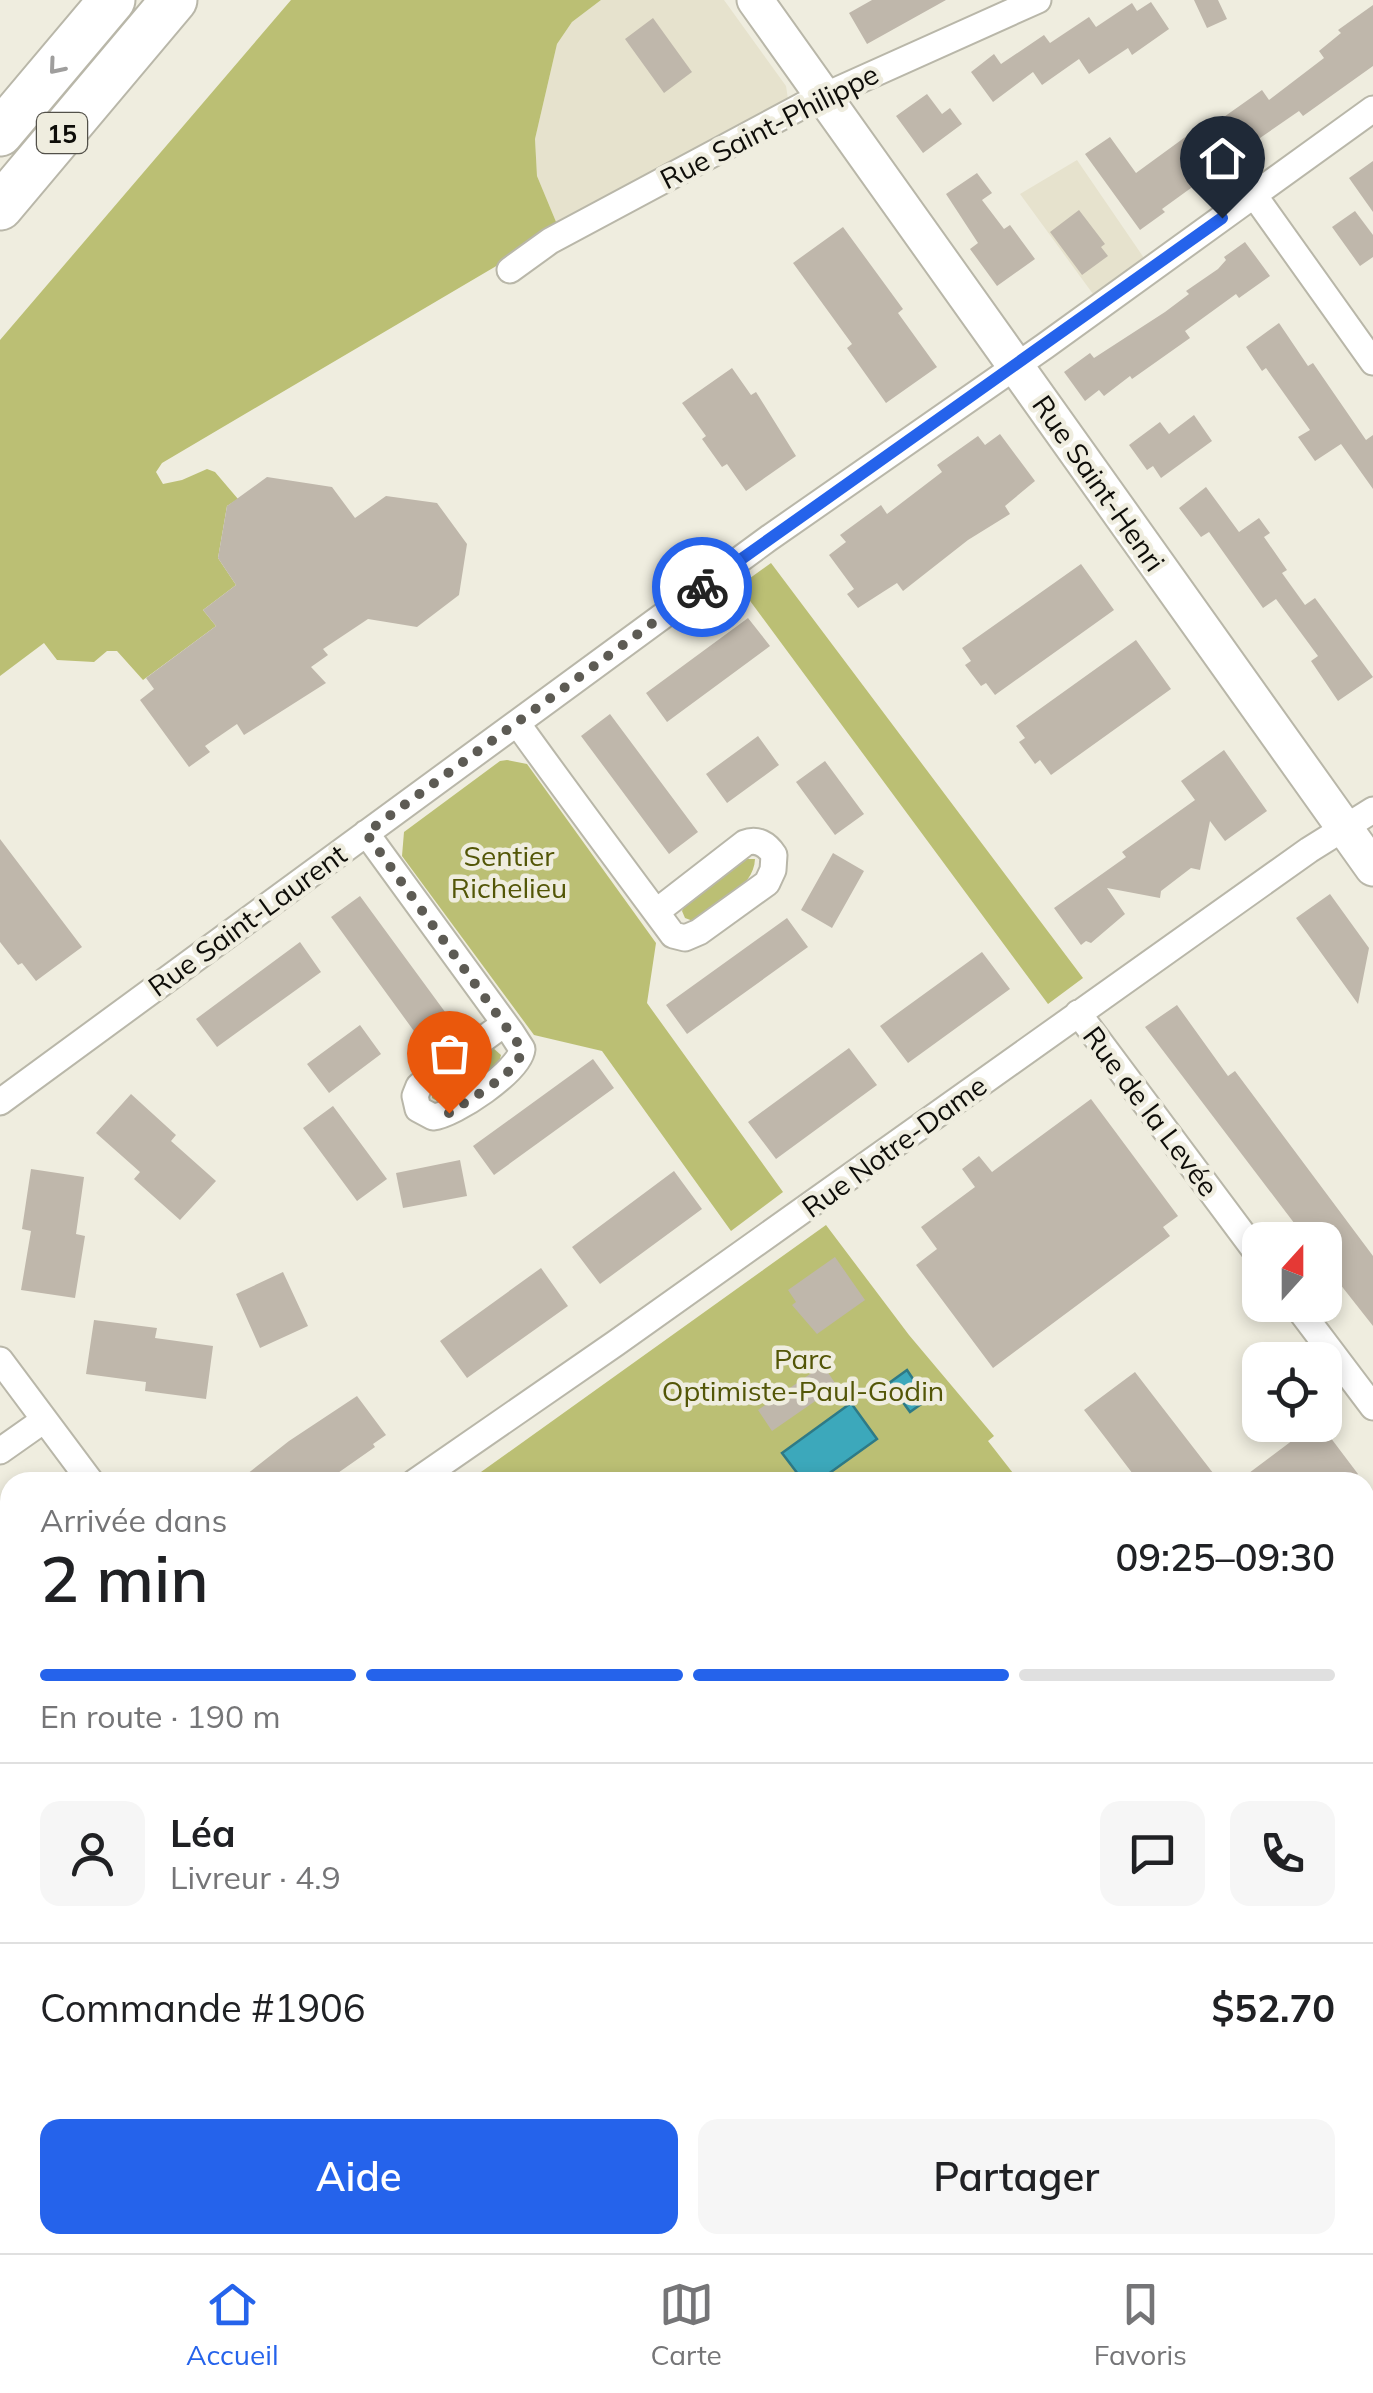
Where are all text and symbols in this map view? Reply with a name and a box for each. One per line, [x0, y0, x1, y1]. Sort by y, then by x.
one-way arrow [50, 55, 68, 73]
street label: Rue Saint-Philippe [654, 56, 884, 196]
road number: 15 [37, 113, 87, 153]
pin [1180, 116, 1265, 219]
icon: home [1195, 131, 1250, 186]
street label: Rue Saint-Henri [1025, 388, 1173, 578]
courier [652, 537, 752, 637]
icon: bike [675, 560, 730, 615]
street label: Rue Saint-Laurent [141, 836, 353, 1004]
park label: Sentier Richelieu [451, 838, 567, 905]
pin [407, 1011, 492, 1114]
street label: Rue de la Levée [1076, 1019, 1226, 1203]
icon: bag [422, 1026, 477, 1081]
street label: Rue Notre-Dame [795, 1067, 993, 1225]
north arrow [1242, 1222, 1342, 1322]
map controls [1242, 1222, 1342, 1442]
park label: Parc Optimiste-Paul-Godin [662, 1341, 944, 1408]
button: locate [1242, 1342, 1342, 1442]
text: Arrivée dans [40, 1500, 227, 1540]
text: 09:25–09:30 [1115, 1533, 1335, 1581]
text: 2 min [40, 1537, 209, 1618]
text: En route · 190 m [40, 1696, 281, 1736]
button: person [40, 1801, 145, 1906]
button: chat [1100, 1801, 1205, 1906]
button: phone [1230, 1801, 1335, 1906]
text: Léa [170, 1809, 235, 1857]
text: Livreur · 4.9 [170, 1857, 341, 1897]
text: Commande #1906 [40, 1984, 366, 2032]
text: $52.70 [1212, 1984, 1335, 2032]
button: Aide [40, 2119, 678, 2234]
button: Partager [698, 2119, 1335, 2234]
tab: Accueil [186, 2277, 279, 2372]
tab: Carte [651, 2277, 722, 2372]
tab: Favoris [1094, 2277, 1187, 2372]

